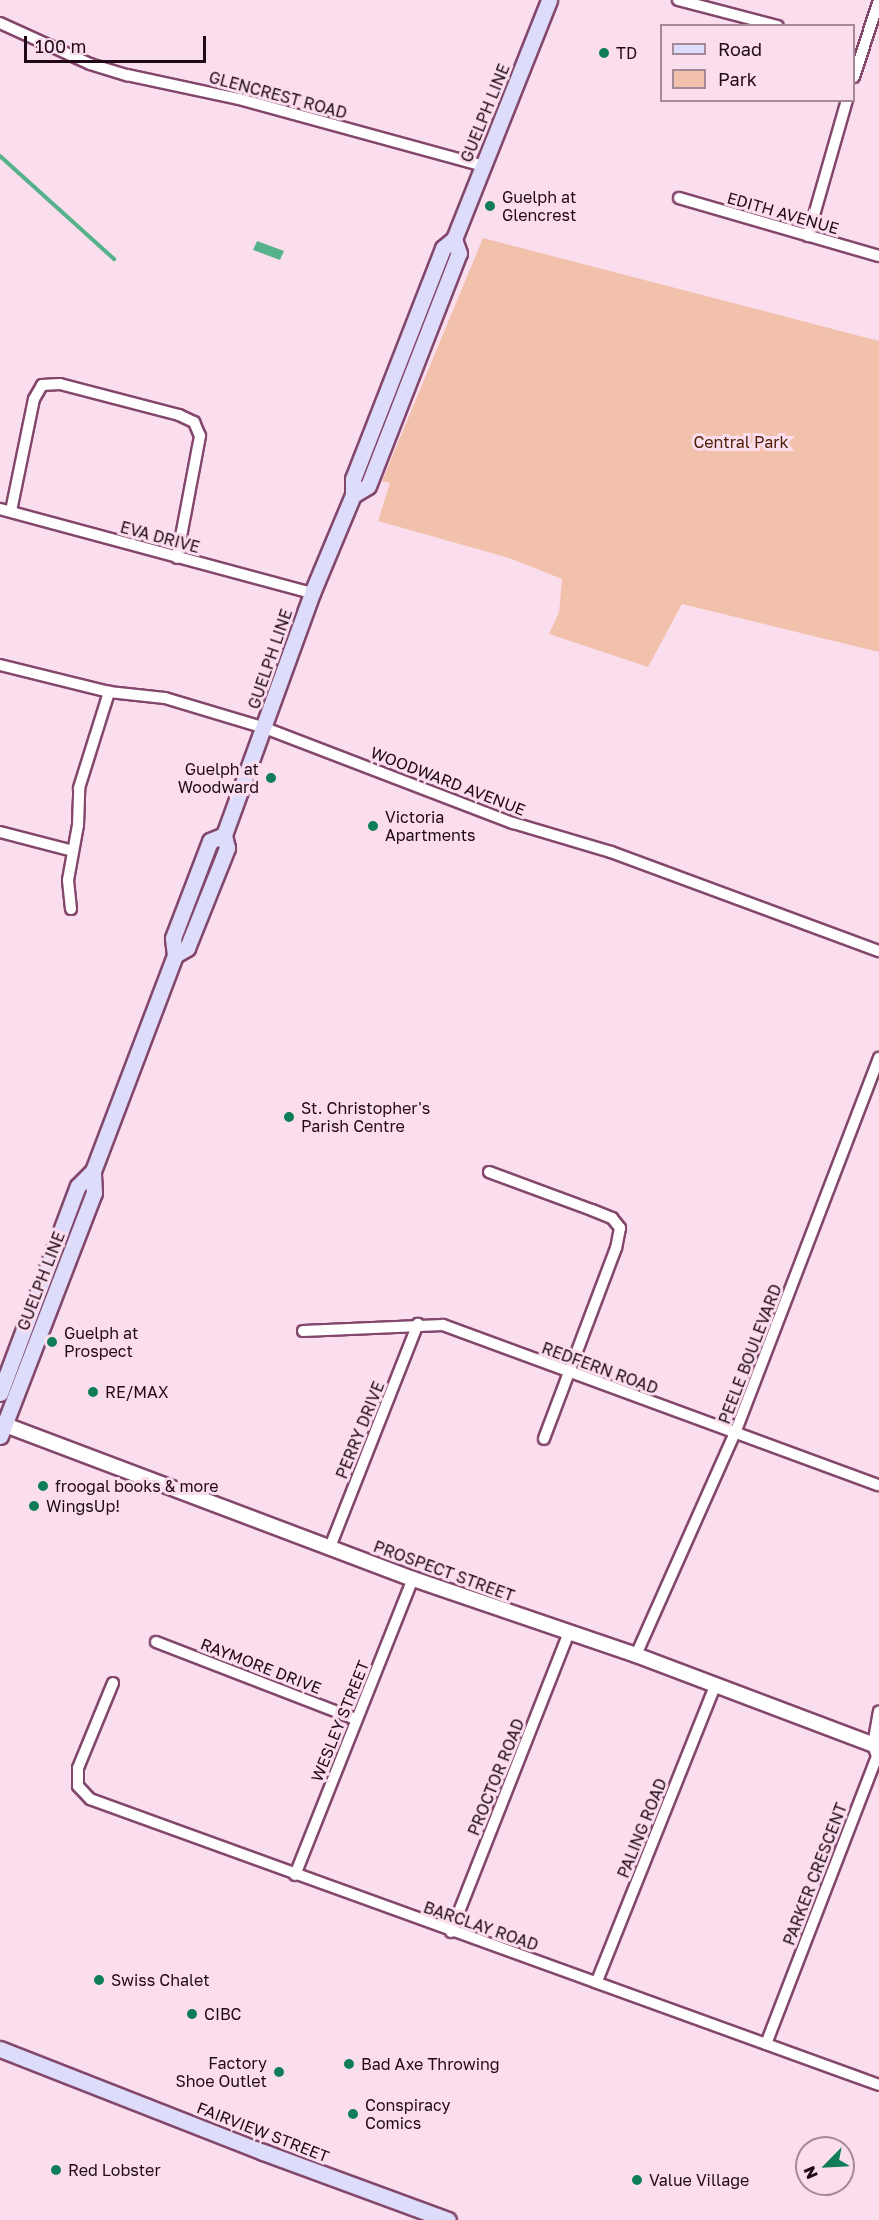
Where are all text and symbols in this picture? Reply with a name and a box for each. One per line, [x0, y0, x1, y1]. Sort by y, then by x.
scale bar [27, 24, 208, 62]
legend [660, 24, 855, 102]
text: 100 m [35, 35, 86, 57]
text: Road [718, 38, 762, 60]
place label: TD [616, 43, 637, 63]
marker: TD [597, 46, 611, 60]
street label: GUELPH LINE [457, 61, 513, 165]
street label: GLENCREST ROAD [207, 67, 349, 123]
text: Park [718, 68, 757, 90]
place label: Guelph at Glencrest [502, 187, 576, 225]
street label: EDITH AVENUE [725, 188, 841, 238]
marker: Guelph at Glencrest [483, 199, 497, 213]
park label: Central Park [693, 432, 789, 452]
street label: EVA DRIVE [118, 517, 202, 557]
street label: GUELPH LINE [244, 606, 296, 712]
street label: WOODWARD AVENUE [368, 743, 528, 819]
place label: Guelph at Woodward [178, 759, 259, 797]
marker: Guelph at Woodward [264, 771, 278, 785]
place label: Victoria Apartments [385, 807, 476, 845]
marker: Victoria Apartments [366, 819, 380, 833]
place label: St. Christopher's Parish Centre [301, 1098, 430, 1136]
marker: St. Christopher's Parish Centre [282, 1110, 296, 1124]
street label: GUELPH LINE [13, 1229, 69, 1333]
street label: PEELE BOULEVARD [714, 1281, 786, 1427]
place label: Guelph at Prospect [64, 1323, 138, 1361]
marker: Guelph at Prospect [45, 1335, 59, 1349]
street label: REDFERN ROAD [539, 1338, 661, 1398]
street label: PERRY DRIVE [332, 1378, 388, 1482]
place label: RE/MAX [105, 1382, 169, 1402]
marker: RE/MAX [86, 1385, 100, 1399]
place label: froogal books & more [55, 1476, 219, 1496]
marker: froogal books & more [36, 1479, 50, 1493]
place label: WingsUp! [46, 1496, 120, 1516]
marker: WingsUp! [27, 1499, 41, 1513]
street label: PROSPECT STREET [371, 1537, 517, 1605]
street label: RAYMORE DRIVE [198, 1634, 324, 1698]
street label: WESLEY STREET [307, 1658, 373, 1784]
street label: PROCTOR ROAD [464, 1716, 528, 1838]
street label: PALING ROAD [613, 1775, 671, 1881]
street label: PARKER CRESCENT [779, 1800, 851, 1948]
street label: BARCLAY ROAD [421, 1897, 541, 1955]
place label: Swiss Chalet [111, 1970, 210, 1990]
marker: Swiss Chalet [92, 1973, 106, 1987]
place label: CIBC [204, 2004, 241, 2024]
marker: CIBC [185, 2007, 199, 2021]
place label: Factory Shoe Outlet [175, 2053, 267, 2091]
place label: Bad Axe Throwing [361, 2054, 500, 2074]
marker: Bad Axe Throwing [342, 2057, 356, 2071]
marker: Factory Shoe Outlet [272, 2065, 286, 2079]
place label: Conspiracy Comics [365, 2095, 450, 2133]
street label: FAIRVIEW STREET [194, 2098, 332, 2166]
marker: Conspiracy Comics [346, 2107, 360, 2121]
north arrow [795, 2136, 855, 2196]
place label: Red Lobster [68, 2160, 161, 2180]
marker: Red Lobster [49, 2163, 63, 2177]
text: N [799, 2163, 822, 2182]
place label: Value Village [649, 2170, 749, 2190]
marker: Value Village [630, 2173, 644, 2187]

